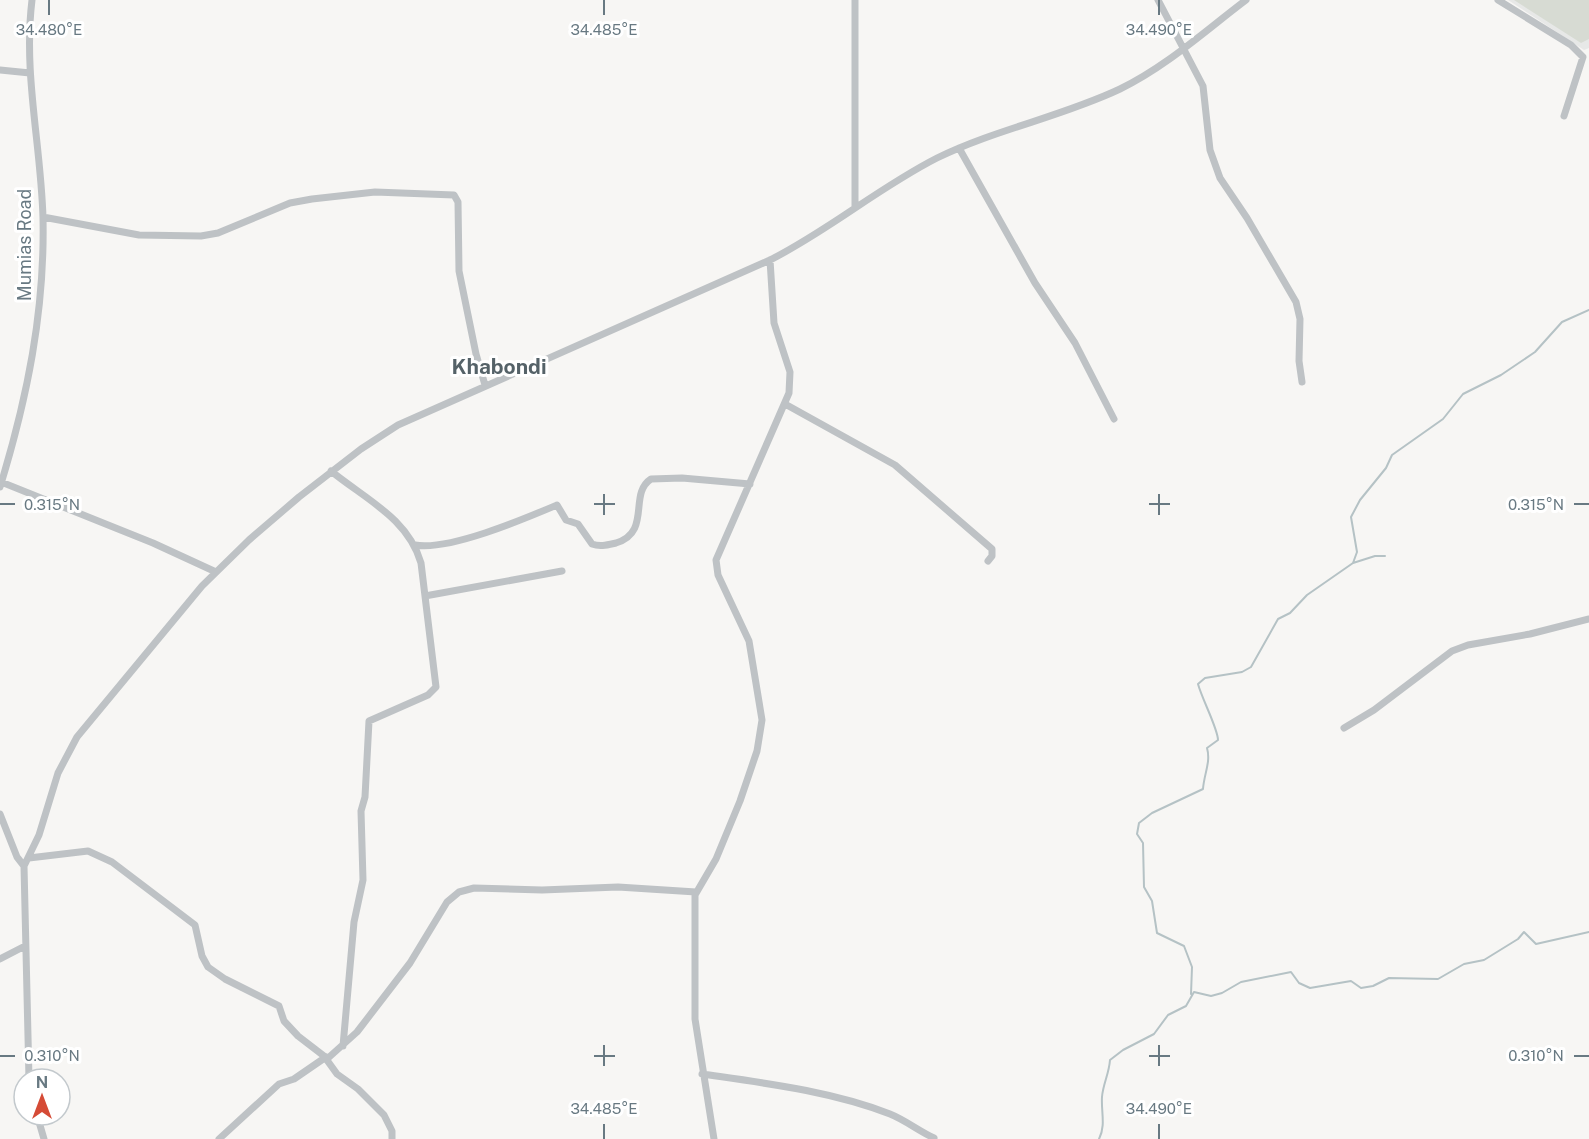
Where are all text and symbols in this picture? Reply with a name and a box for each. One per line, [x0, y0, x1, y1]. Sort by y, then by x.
text: 34.480°E [16, 21, 82, 38]
text: 34.485°E [570, 21, 638, 38]
text: 34.490°E [1126, 21, 1192, 38]
street label: Mumias Road [14, 189, 35, 301]
district label: Khabondi [451, 354, 547, 379]
text: 0.315°N [24, 496, 80, 513]
text: 0.315°N [1508, 496, 1564, 513]
text: 0.310°N [24, 1047, 80, 1064]
text: 0.310°N [1508, 1047, 1564, 1064]
north arrow [12, 1067, 72, 1127]
text: N [36, 1073, 48, 1092]
text: 34.485°E [570, 1100, 638, 1117]
text: 34.490°E [1126, 1100, 1192, 1117]

